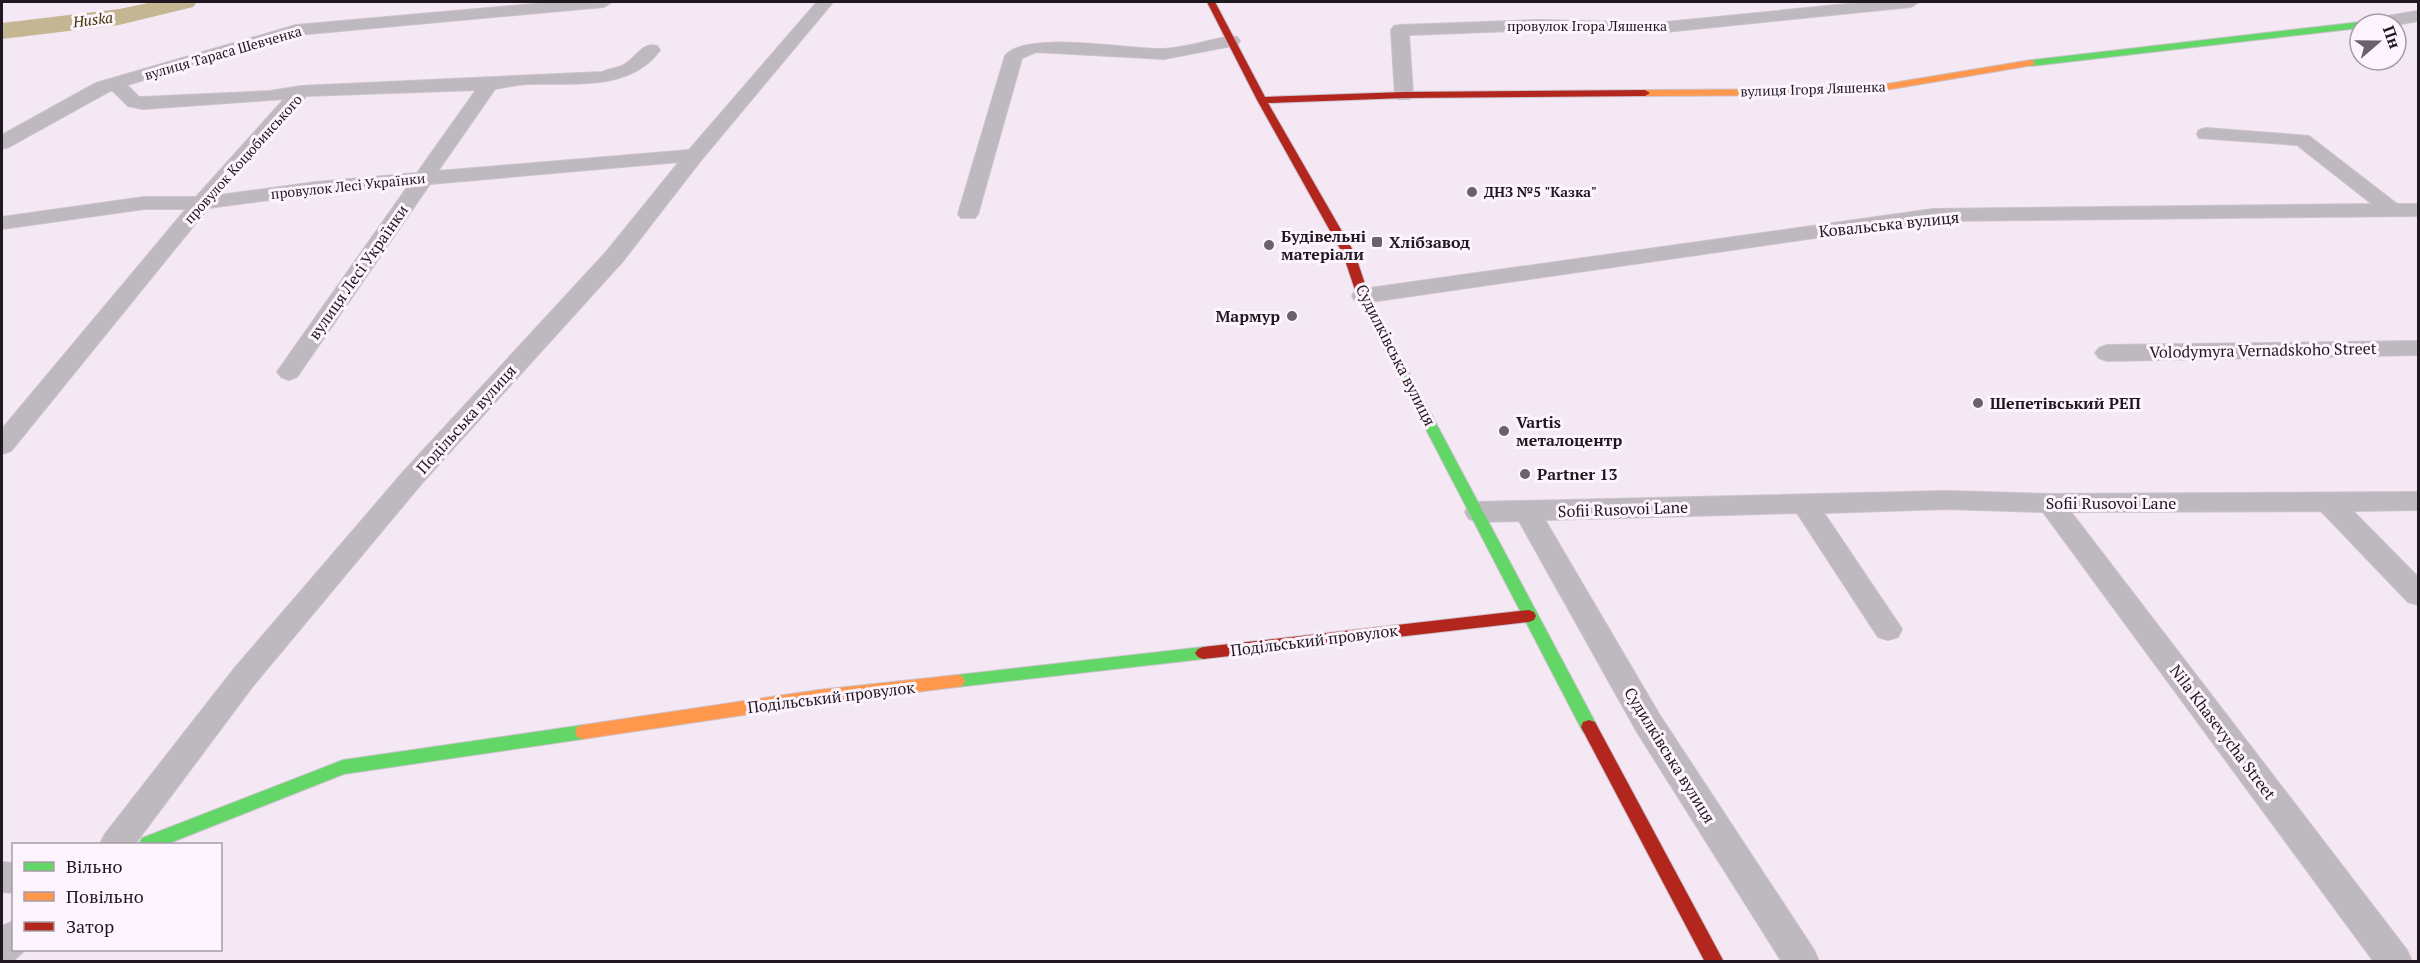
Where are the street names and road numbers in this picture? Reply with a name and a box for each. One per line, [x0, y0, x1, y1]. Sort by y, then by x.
street label: провулок Ігора Ляшенка [1507, 16, 1667, 35]
street label: вулиця Тараса Шевченка [142, 21, 304, 84]
street label: вулиця Ігоря Ляшенка [1740, 76, 1886, 101]
street label: провулок Коцюбинського [179, 90, 306, 227]
street label: провулок Лесі Українки [270, 168, 427, 203]
street label: вулиця Лесі Українки [303, 200, 413, 344]
street label: Ковальська вулиця [1818, 206, 1960, 242]
street label: Судилківська вулиця [1351, 280, 1441, 430]
street label: Volodymyra Vernadskoho Street [2149, 337, 2377, 363]
street label: Подільська вулиця [411, 360, 521, 478]
street label: Sofii Rusovoi Lane [2046, 492, 2176, 514]
street label: Sofii Rusovoi Lane [1557, 496, 1689, 522]
street label: Подільський провулок [1229, 619, 1399, 661]
street label: Nila Khasevycha Street [2165, 660, 2281, 804]
street label: Подільський провулок [746, 676, 916, 718]
street label: Судилківська вулиця [1619, 683, 1721, 827]

